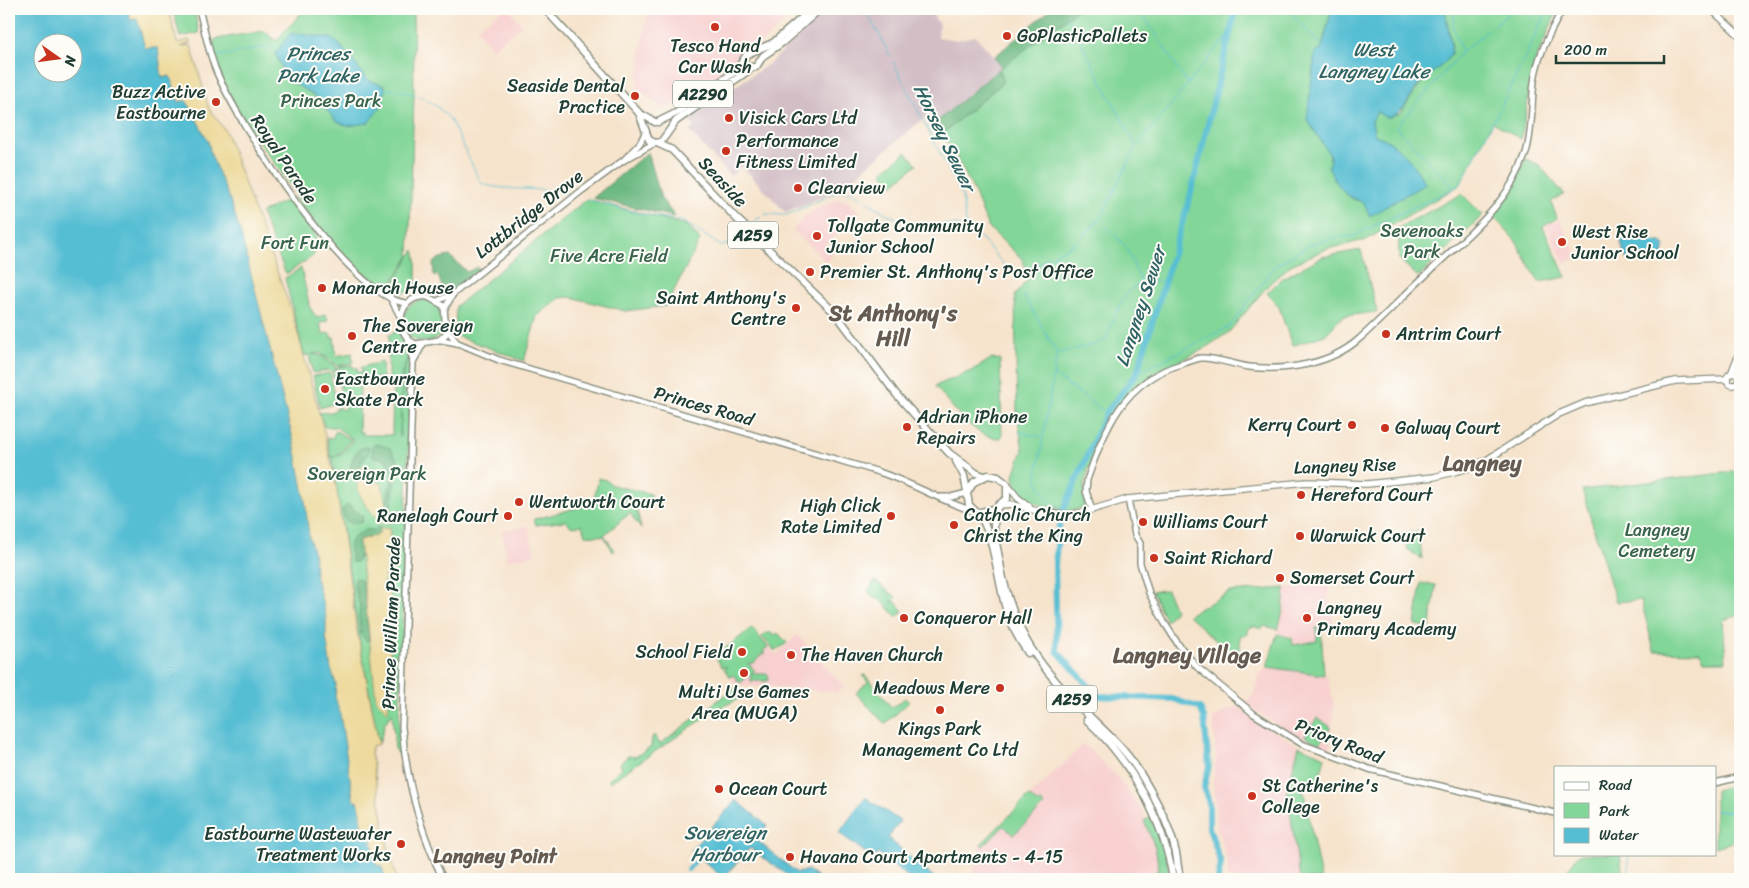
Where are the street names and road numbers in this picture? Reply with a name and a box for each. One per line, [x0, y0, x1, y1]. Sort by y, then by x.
road number: A2290 [673, 80, 733, 108]
street label: Royal Parade [242, 107, 326, 211]
street label: Seaside [690, 149, 756, 215]
street label: Lottbridge Drove [467, 161, 591, 267]
road number: A259 [728, 222, 778, 248]
street label: Princes Road [650, 376, 759, 436]
street label: Langney Rise [1293, 448, 1397, 484]
street label: Prince William Parade [372, 536, 410, 710]
road number: A259 [1047, 686, 1097, 712]
street label: Priory Road [1290, 709, 1389, 774]

